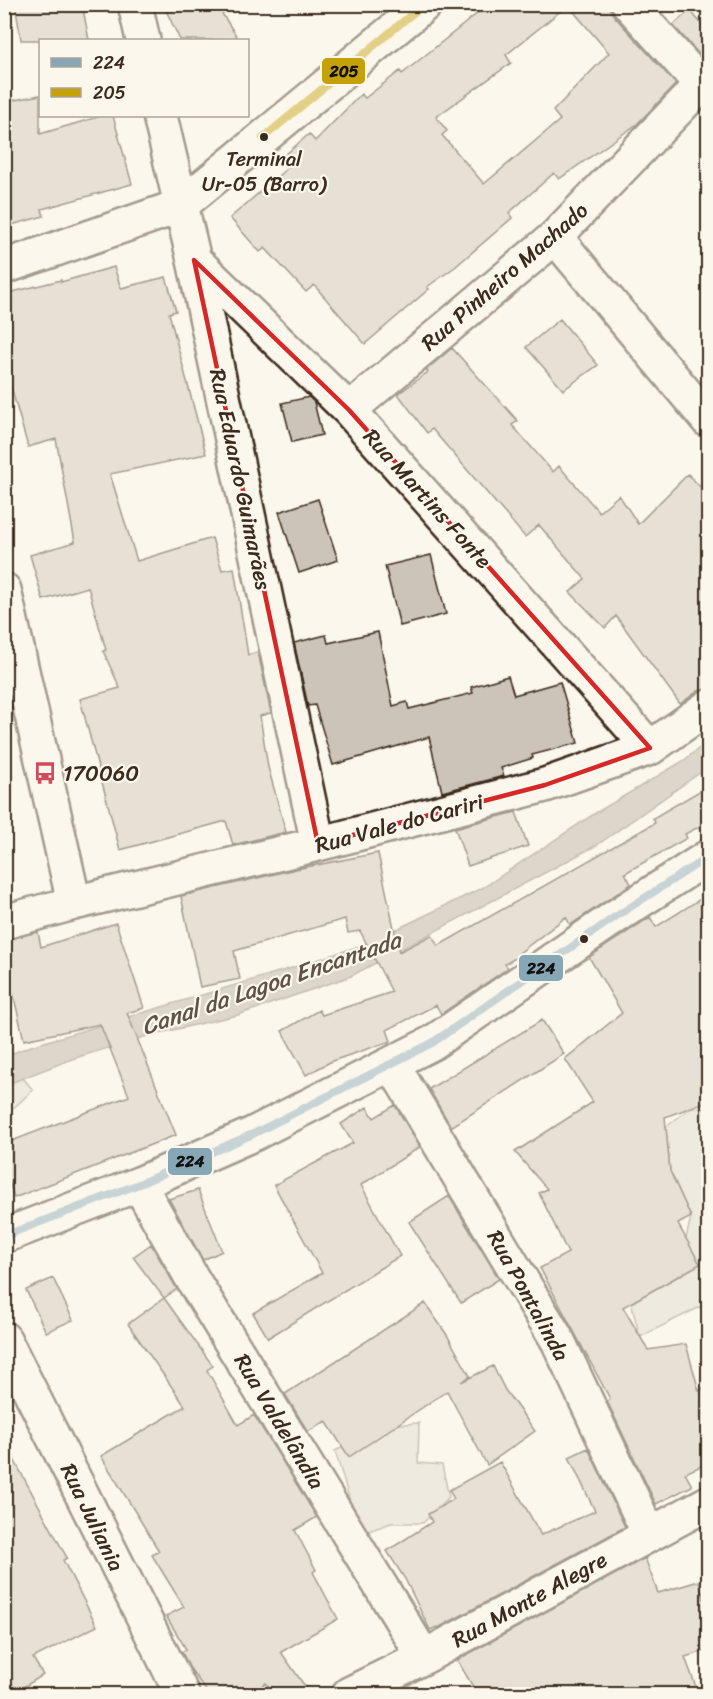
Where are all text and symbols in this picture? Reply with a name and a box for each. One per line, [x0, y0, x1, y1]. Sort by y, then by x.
legend [39, 39, 249, 117]
text: 224 [93, 47, 125, 79]
line badge: 205 [321, 57, 366, 85]
text: 205 [328, 57, 359, 86]
text: 205 [93, 77, 126, 109]
marker: Terminal Ur-05 (Barro) [258, 131, 270, 143]
place label: Terminal Ur-05 (Barro) [202, 142, 327, 202]
street label: Rua Pinheiro Machado [411, 192, 597, 361]
street label: Rua Eduardo Guimarães [198, 365, 283, 593]
street label: Rua Martins Fonte [353, 419, 502, 578]
place label: 170060 [63, 754, 139, 793]
bus stop icon: 170060 [32, 760, 58, 786]
street label: Rua Vale do Cariri [311, 782, 489, 865]
water label: Canal da Lagoa Encantada [135, 918, 408, 1047]
unlabelled marker [578, 933, 590, 945]
line badge: 224 [518, 954, 564, 982]
text: 224 [526, 954, 555, 983]
line badge: 224 [167, 1147, 213, 1176]
text: 224 [175, 1147, 204, 1176]
street label: Rua Pontalinda [476, 1222, 581, 1368]
street label: Rua Valdelândia [223, 1346, 336, 1497]
street label: Rua Juliania [50, 1456, 136, 1578]
street label: Rua Monte Alegre [444, 1540, 615, 1658]

